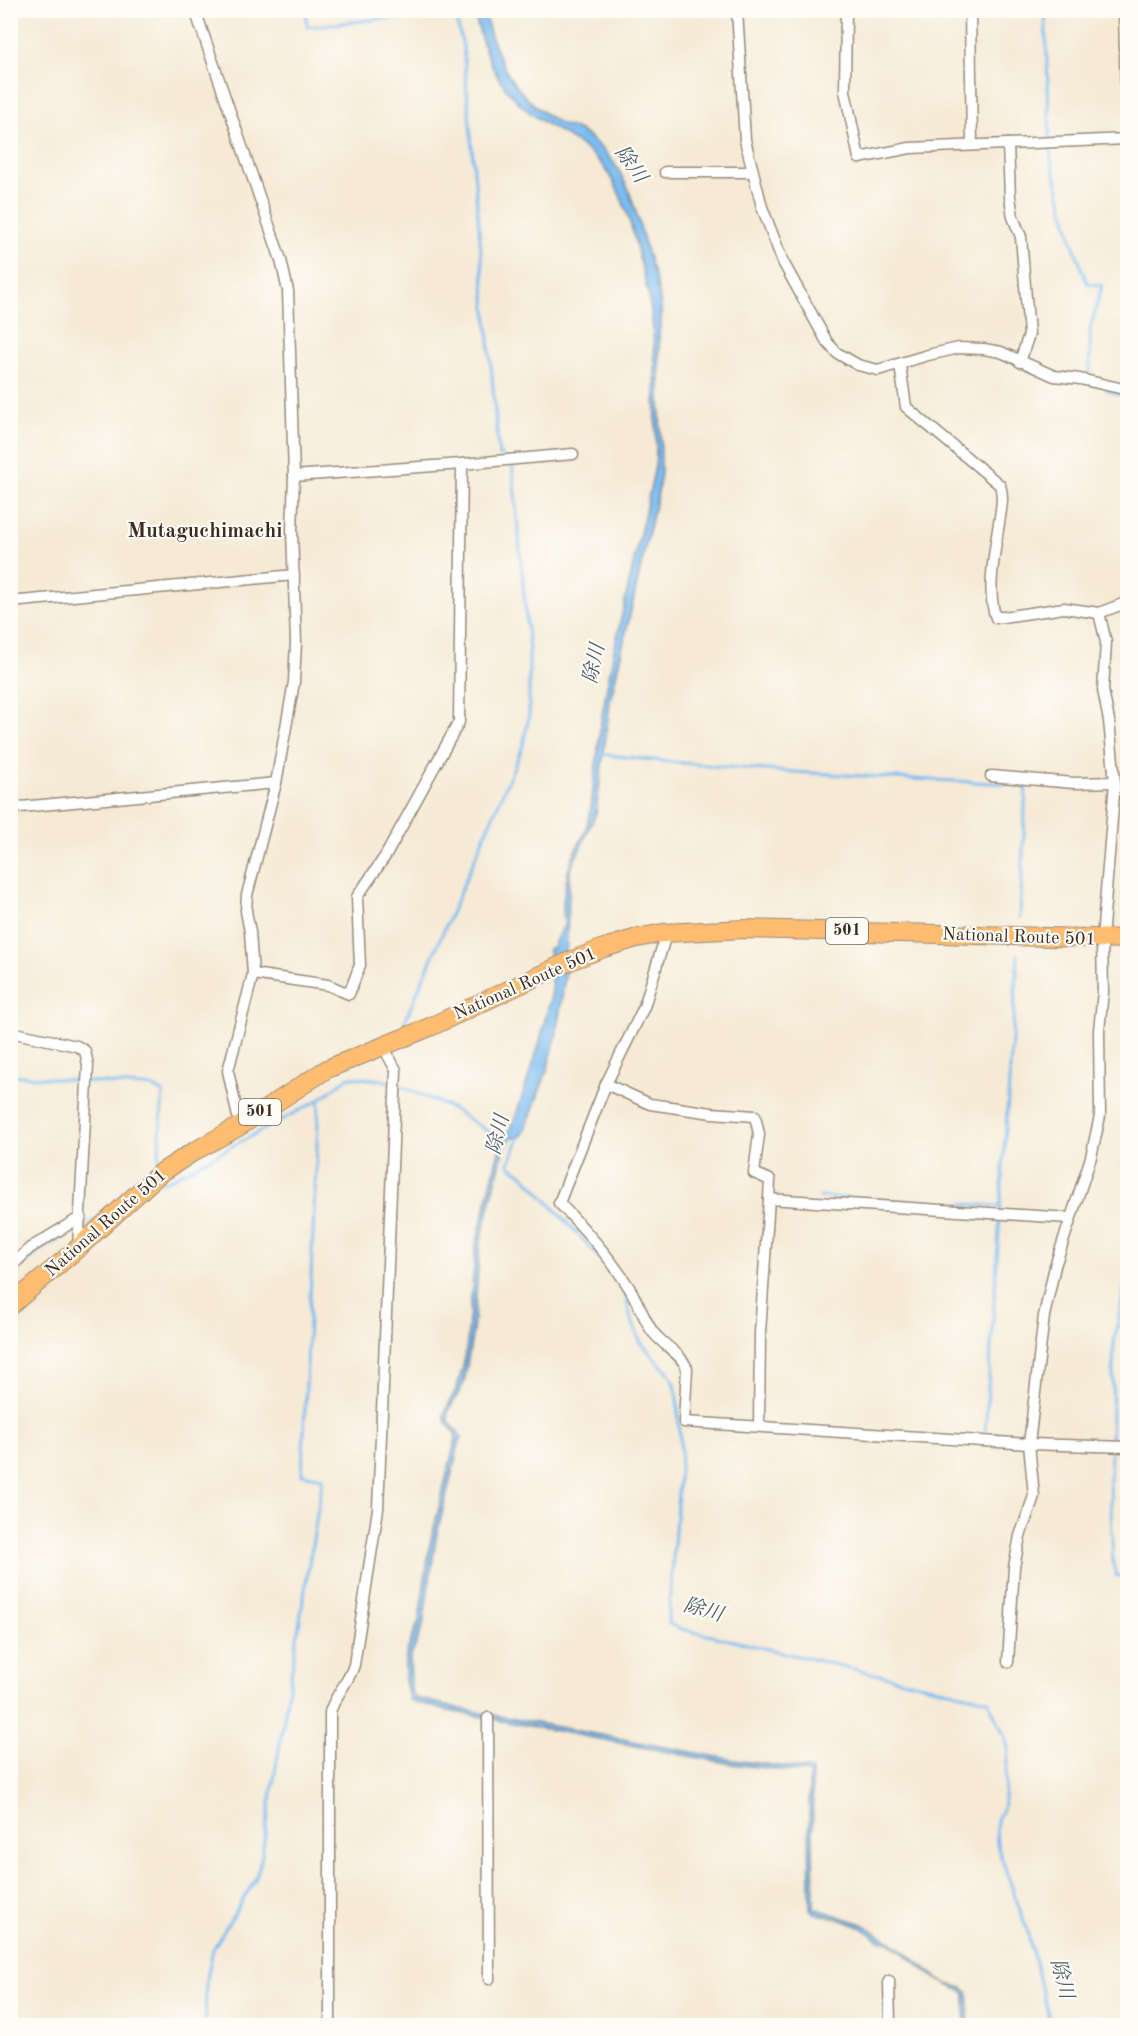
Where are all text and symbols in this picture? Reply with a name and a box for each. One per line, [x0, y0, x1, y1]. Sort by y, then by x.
water label: 除川 [610, 142, 652, 189]
district label: Mutaguchimachi [128, 521, 282, 542]
water label: 除川 [579, 640, 609, 686]
road number: 501 [826, 918, 868, 944]
street label: National Route 501 [942, 925, 1096, 949]
street label: National Route 501 [451, 945, 599, 1023]
road number: 501 [239, 1099, 281, 1125]
water label: 除川 [483, 1111, 514, 1157]
street label: National Route 501 [42, 1166, 170, 1280]
water label: 除川 [681, 1594, 727, 1627]
water label: 除川 [1046, 1957, 1078, 2003]

